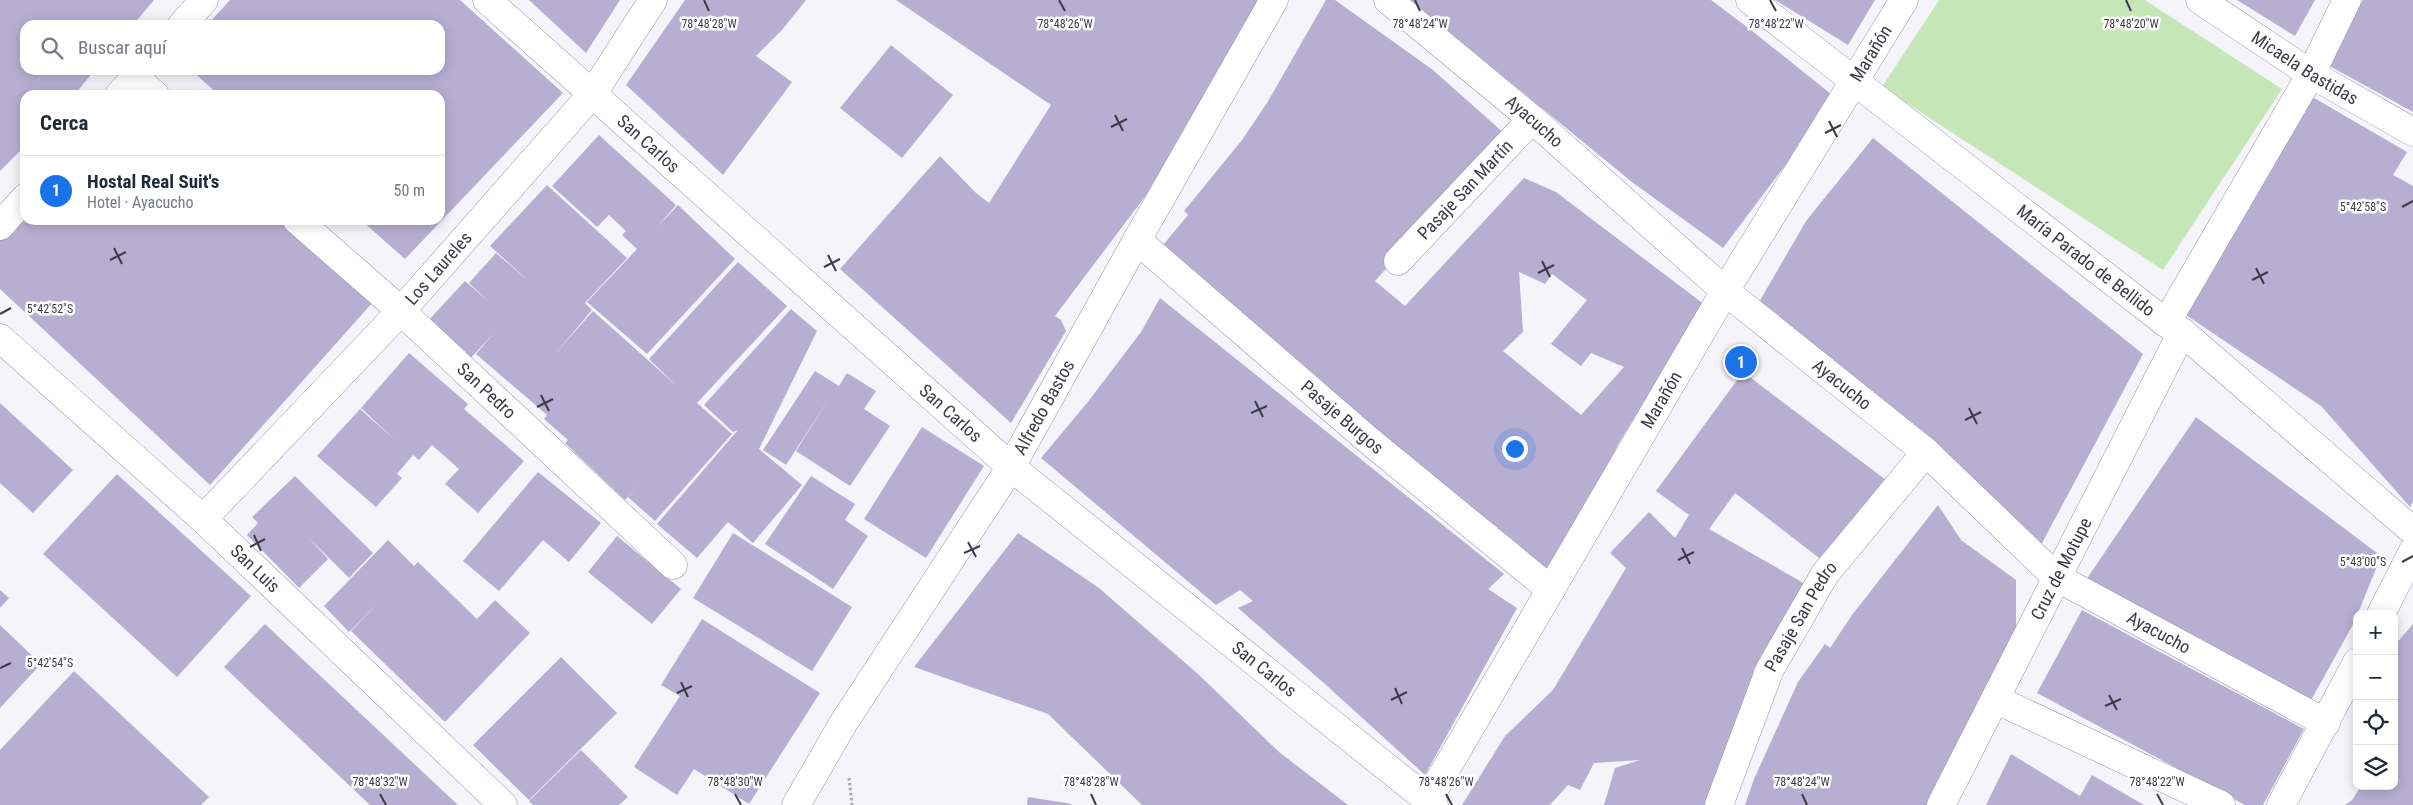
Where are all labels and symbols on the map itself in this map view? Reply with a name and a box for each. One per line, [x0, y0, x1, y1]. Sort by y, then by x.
text: 78°48'28"W [681, 17, 737, 31]
text: 78°48'26"W [1037, 17, 1093, 31]
text: 78°48'24"W [1392, 17, 1448, 31]
text: 78°48'22"W [1748, 17, 1804, 31]
text: 78°48'20"W [2103, 17, 2159, 31]
street label: Marañón [1845, 21, 1896, 85]
street label: Micaela Bastidas [2248, 26, 2362, 109]
street label: Ayacucho [1501, 91, 1567, 152]
street label: San Carlos [613, 110, 684, 177]
street label: Pasaje San Martín [1413, 135, 1517, 244]
street label: María Parado de Bellido [2013, 200, 2159, 320]
text: 5°42'58"S [2340, 200, 2386, 214]
street label: Los Laureles [400, 227, 476, 309]
text: 5°42'52"S [27, 302, 73, 316]
pin: 1 [1725, 343, 1757, 381]
street label: Ayacucho [1809, 354, 1876, 414]
street label: Alfredo Bastos [1009, 356, 1078, 458]
street label: San Pedro [453, 358, 520, 423]
street label: Marañón [1636, 367, 1686, 432]
street label: Pasaje Burgos [1297, 376, 1388, 458]
street label: San Carlos [915, 379, 987, 446]
your location [1502, 436, 1528, 462]
street label: Cruz de Motupe [2026, 514, 2096, 623]
street label: San Luis [226, 540, 284, 597]
text: 5°43'00"S [2340, 555, 2386, 569]
street label: Pasaje San Pedro [1760, 557, 1841, 675]
street label: Ayacucho [2124, 606, 2194, 658]
street label: San Carlos [1228, 637, 1301, 701]
text: 5°42'54"S [27, 656, 73, 670]
text: 78°48'32"W [352, 775, 408, 789]
text: 78°48'30"W [707, 775, 763, 789]
text: 78°48'28"W [1063, 775, 1119, 789]
text: 78°48'26"W [1418, 775, 1474, 789]
text: 78°48'24"W [1774, 775, 1830, 789]
text: 78°48'22"W [2129, 775, 2185, 789]

